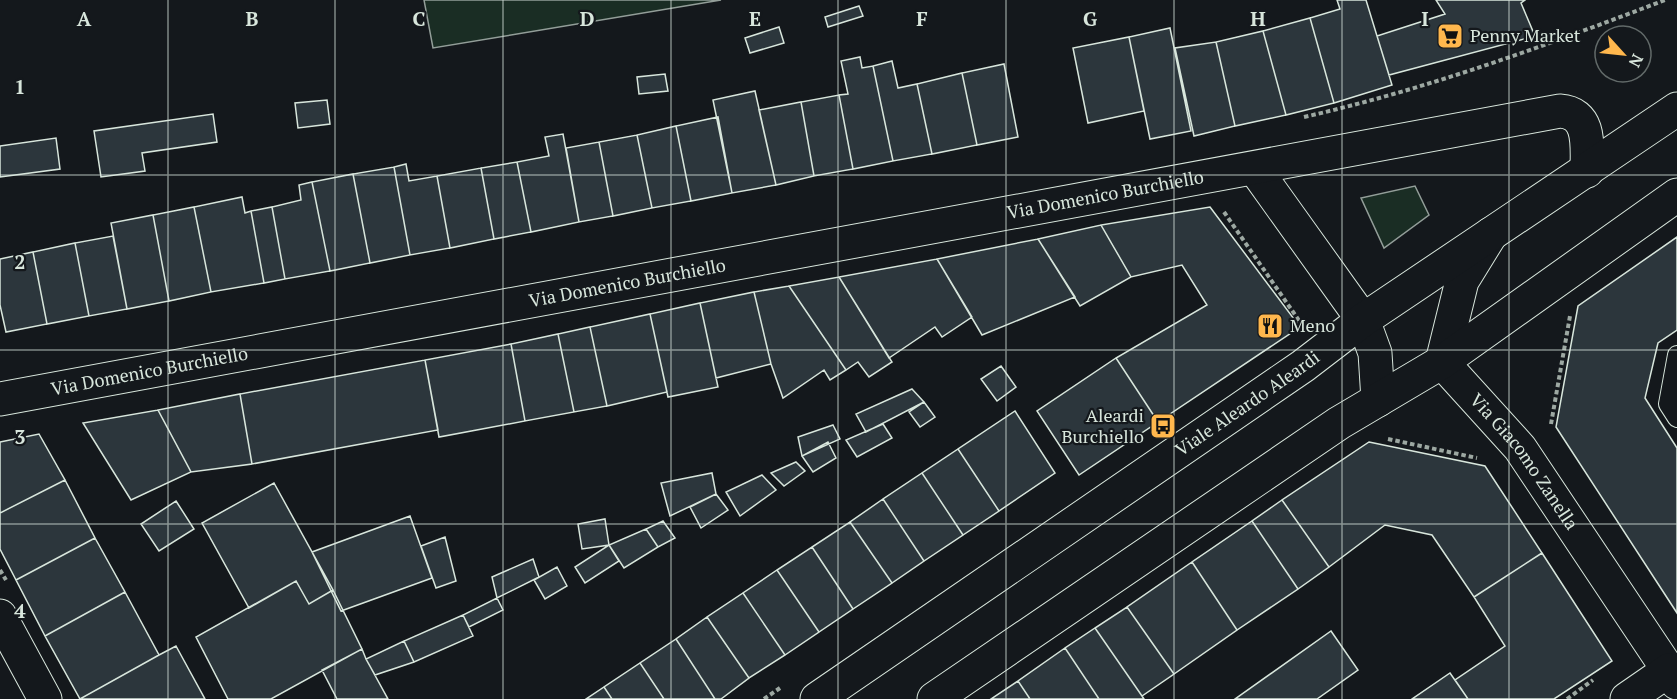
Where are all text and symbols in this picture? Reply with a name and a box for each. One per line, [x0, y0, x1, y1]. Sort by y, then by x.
text: A [77, 5, 92, 32]
text: B [246, 5, 259, 32]
text: C [412, 5, 426, 32]
text: D [580, 5, 594, 32]
text: E [749, 5, 761, 32]
text: F [916, 5, 928, 32]
text: G [1083, 5, 1097, 32]
text: H [1250, 5, 1266, 32]
text: I [1421, 5, 1429, 32]
supermarket icon: Penny Market [1435, 21, 1465, 51]
place label: Penny Market [1470, 23, 1581, 47]
north arrow [1593, 24, 1653, 84]
text: N [1624, 50, 1649, 71]
text: 1 [14, 73, 26, 100]
street label: Via Domenico Burchiello [1005, 164, 1206, 224]
text: 2 [14, 248, 26, 275]
street label: Via Domenico Burchiello [527, 252, 728, 312]
restaurant icon: Meno [1255, 311, 1285, 341]
place label: Meno [1290, 313, 1335, 337]
street label: Via Domenico Burchiello [49, 340, 250, 400]
street label: Viale Aleardo Aleardi [1170, 345, 1324, 461]
street label: Via Giacomo Zanella [1465, 388, 1584, 534]
place label: Aleardi Burchiello [1061, 403, 1144, 448]
bus stop icon: Aleardi Burchiello [1148, 411, 1178, 441]
text: 3 [14, 423, 26, 450]
text: 4 [14, 597, 26, 624]

